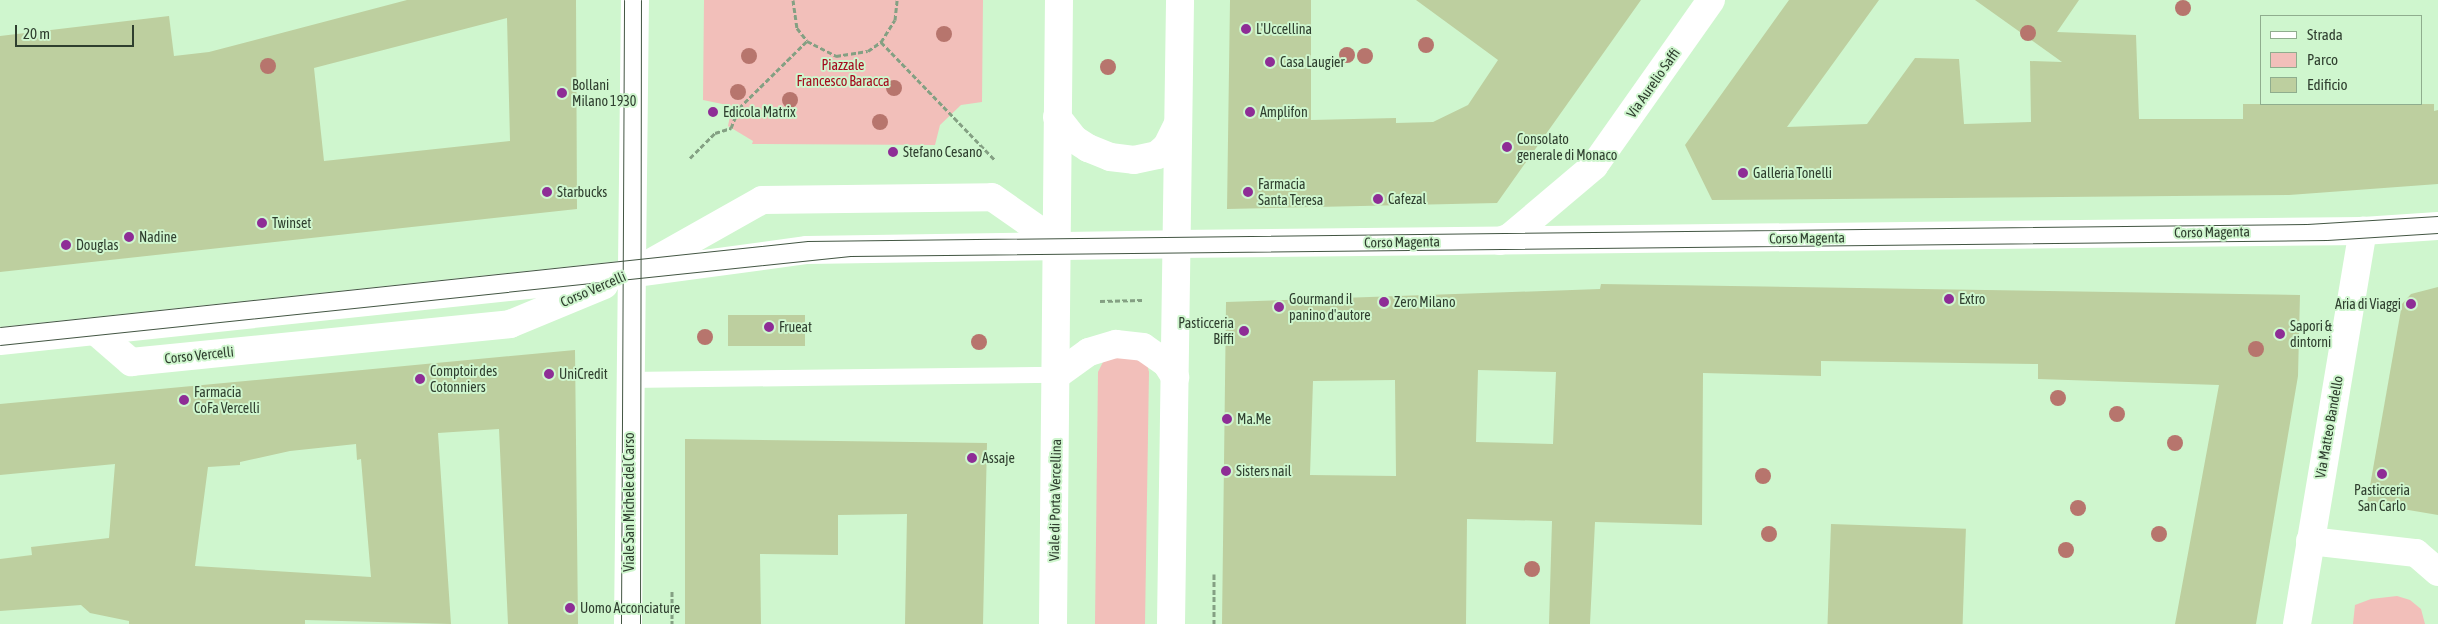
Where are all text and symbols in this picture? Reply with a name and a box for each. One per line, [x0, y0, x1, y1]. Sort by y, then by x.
scale bar [18, 15, 136, 47]
legend [2260, 15, 2423, 105]
place label: L'Uccellina [1256, 21, 1312, 37]
marker: L'Uccellina [1240, 23, 1252, 35]
text: 20 m [23, 25, 50, 42]
text: Strada [2307, 26, 2343, 43]
street label: Via Aurelio Saffi [1623, 45, 1683, 121]
text: Parco [2307, 51, 2338, 68]
place label: Casa Laugier [1280, 54, 1345, 70]
marker: Casa Laugier [1264, 56, 1276, 68]
park label: Piazzale Francesco Baracca [796, 57, 890, 90]
text: Edificio [2307, 76, 2348, 93]
place label: Bollani Milano 1930 [572, 77, 636, 110]
marker: Bollani Milano 1930 [556, 87, 568, 99]
place label: Edicola Matrix [723, 104, 796, 120]
place label: Amplifon [1260, 104, 1308, 120]
marker: Edicola Matrix [707, 106, 719, 118]
marker: Amplifon [1244, 106, 1256, 118]
place label: Consolato generale di Monaco [1517, 131, 1617, 164]
marker: Consolato generale di Monaco [1501, 141, 1513, 153]
place label: Stefano Cesano [903, 144, 982, 160]
marker: Stefano Cesano [887, 146, 899, 158]
place label: Galleria Tonelli [1753, 165, 1832, 181]
marker: Galleria Tonelli [1737, 167, 1749, 179]
place label: Farmacia Santa Teresa [1258, 176, 1323, 208]
place label: Starbucks [557, 184, 607, 200]
marker: Starbucks [541, 186, 553, 198]
marker: Farmacia Santa Teresa [1242, 186, 1254, 198]
place label: Cafezal [1388, 191, 1426, 207]
marker: Cafezal [1372, 193, 1384, 205]
place label: Twinset [272, 215, 311, 231]
marker: Twinset [256, 217, 268, 229]
street label: Corso Magenta [2174, 223, 2250, 241]
place label: Nadine [139, 229, 177, 245]
street label: Corso Magenta [1769, 229, 1845, 247]
marker: Nadine [123, 231, 135, 243]
street label: Corso Magenta [1364, 233, 1440, 251]
place label: Douglas [76, 237, 118, 253]
marker: Douglas [60, 239, 72, 251]
street label: Corso Vercelli [558, 268, 628, 310]
place label: Gourmand il panino d'autore [1289, 291, 1371, 324]
place label: Extro [1959, 291, 1985, 307]
marker: Extro [1943, 293, 1955, 305]
place label: Zero Milano [1394, 294, 1455, 310]
marker: Zero Milano [1378, 296, 1390, 308]
place label: Aria di Viaggi [2335, 296, 2401, 312]
marker: Aria di Viaggi [2405, 298, 2417, 310]
marker: Gourmand il panino d'autore [1273, 301, 1285, 313]
place label: Pasticceria Biffi [1178, 315, 1234, 348]
place label: Sapori & dintorni [2290, 318, 2332, 351]
place label: Frueat [779, 319, 812, 335]
marker: Frueat [763, 321, 775, 333]
marker: Pasticceria Biffi [1238, 325, 1250, 337]
marker: Sapori & dintorni [2274, 328, 2286, 340]
street label: Corso Vercelli [164, 343, 234, 367]
place label: Comptoir des Cotonniers [430, 363, 497, 396]
place label: UniCredit [559, 366, 608, 382]
marker: UniCredit [543, 368, 555, 380]
marker: Comptoir des Cotonniers [414, 373, 426, 385]
street label: Via Matteo Bandello [2312, 374, 2346, 480]
place label: Farmacia CoFa Vercelli [194, 384, 260, 417]
marker: Farmacia CoFa Vercelli [178, 394, 190, 406]
place label: Ma.Me [1237, 411, 1271, 427]
marker: Ma.Me [1221, 413, 1233, 425]
street label: Viale San Michele del Carso [621, 432, 637, 572]
street label: Viale di Porta Vercellina [1046, 439, 1064, 561]
place label: Assaje [982, 450, 1015, 466]
marker: Assaje [966, 452, 978, 464]
place label: Sisters nail [1236, 463, 1292, 479]
marker: Sisters nail [1220, 465, 1232, 477]
marker: Pasticceria San Carlo [2376, 468, 2388, 480]
place label: Pasticceria San Carlo [2354, 482, 2410, 514]
place label: Uomo Acconciature [580, 600, 680, 616]
marker: Uomo Acconciature [564, 602, 576, 614]

